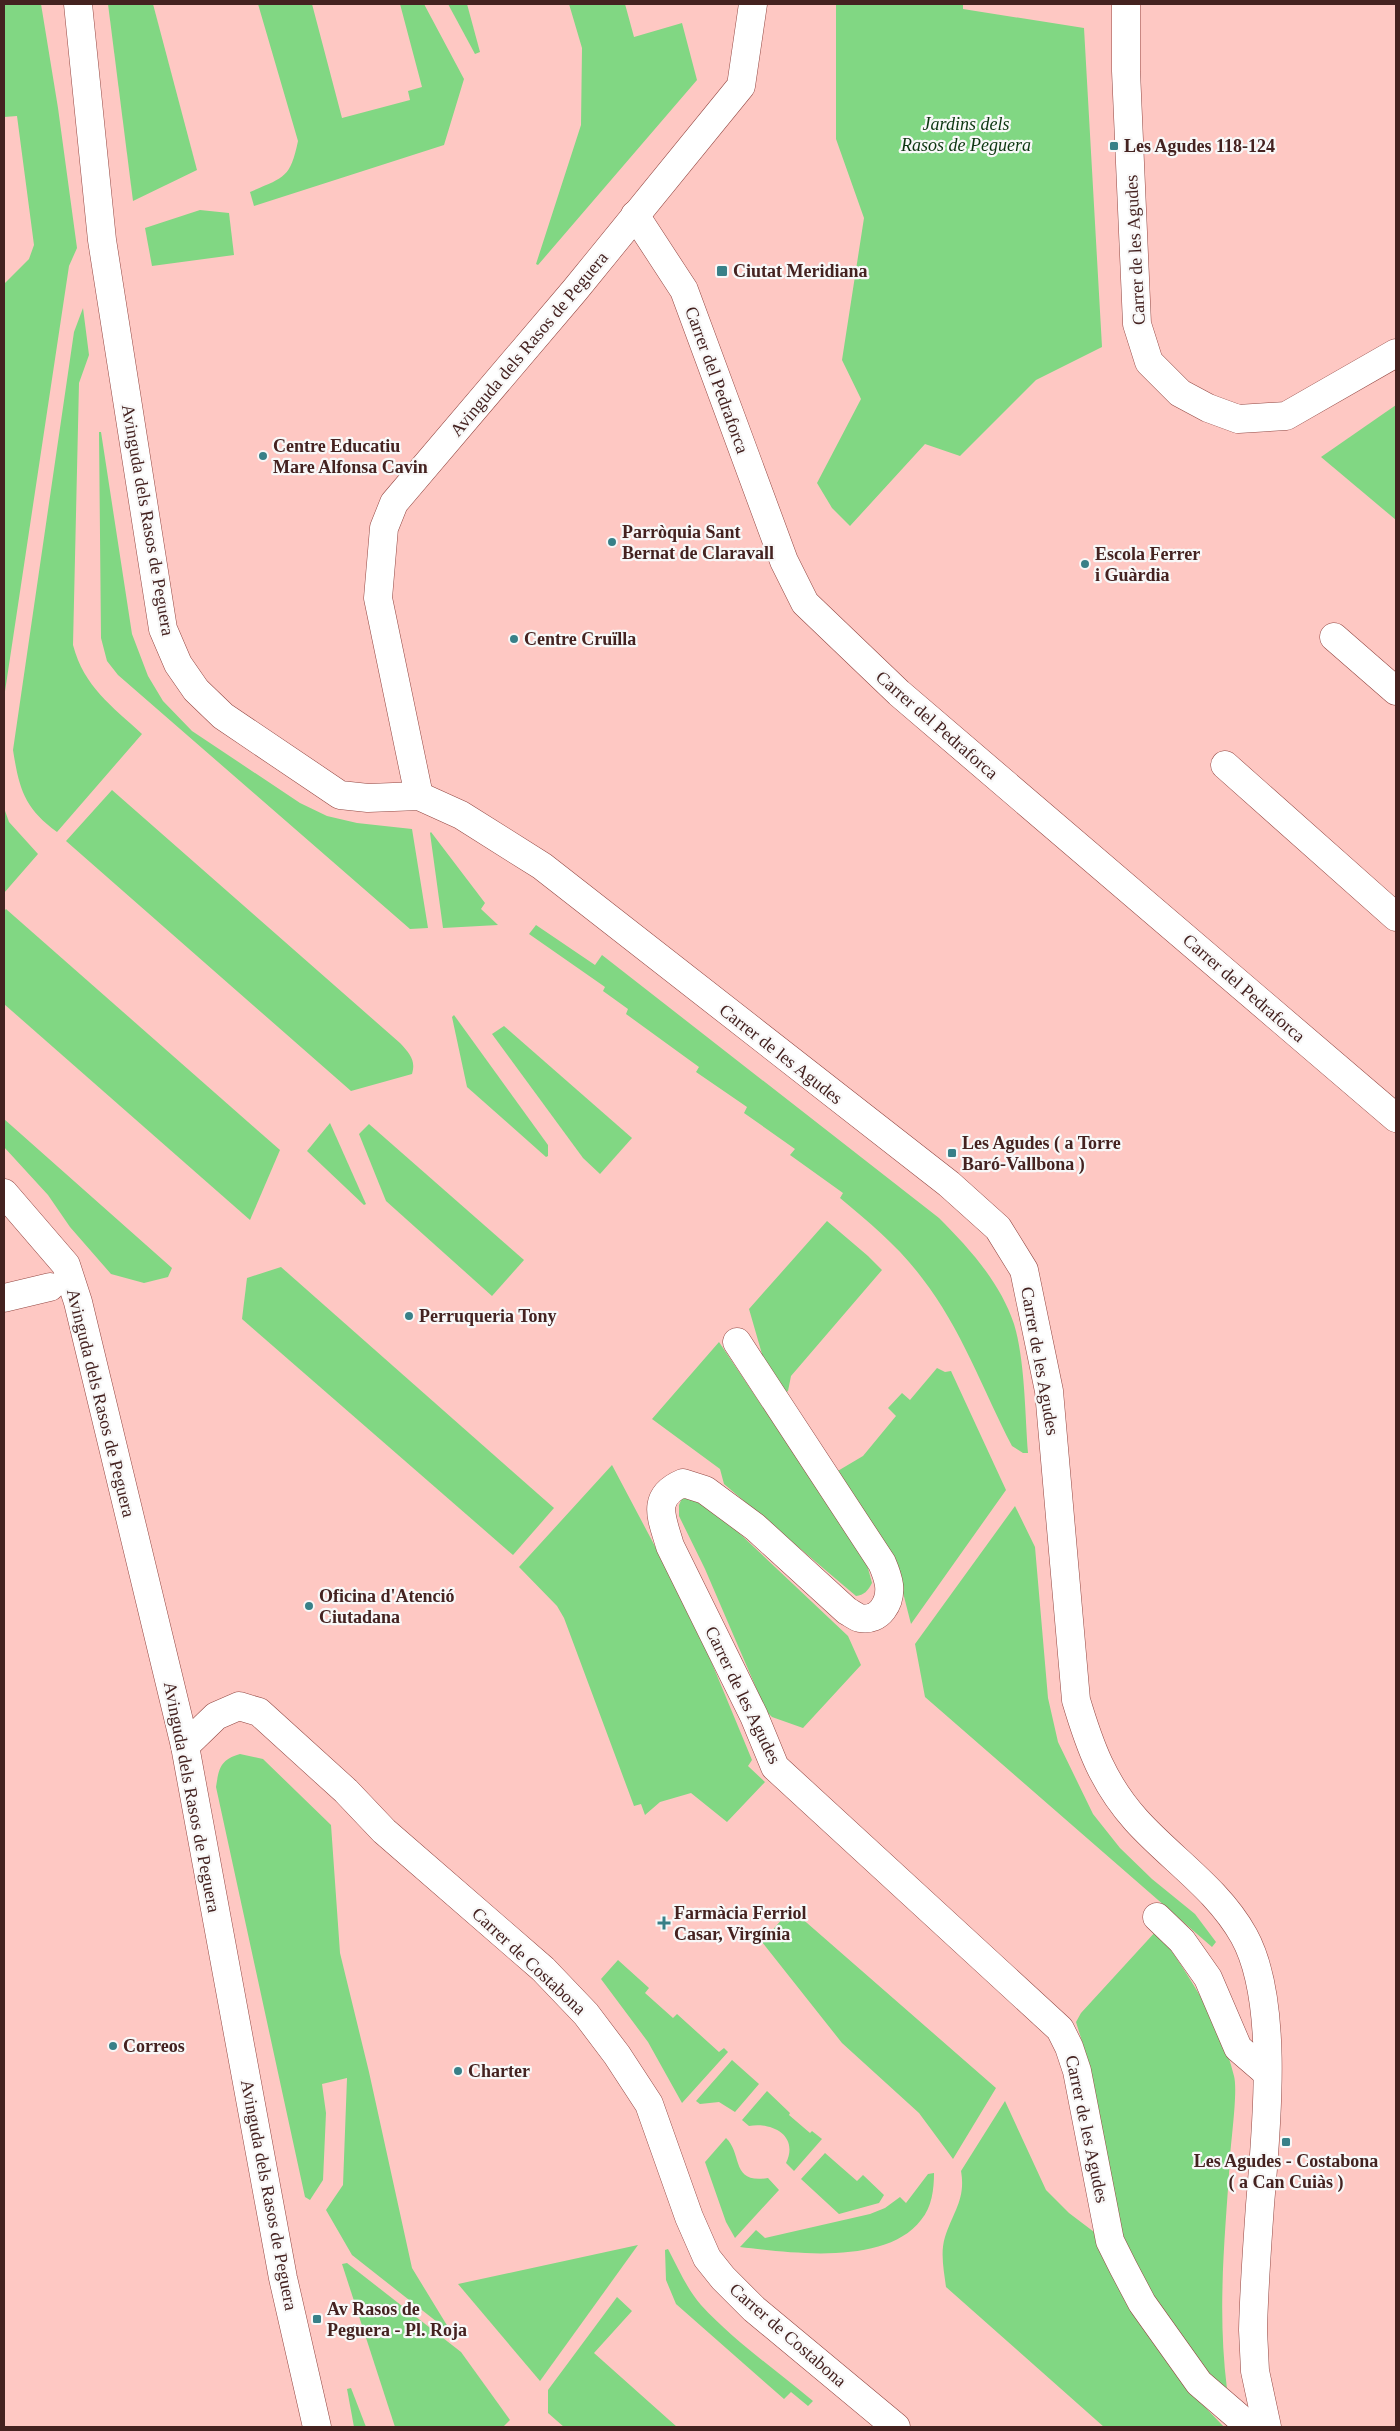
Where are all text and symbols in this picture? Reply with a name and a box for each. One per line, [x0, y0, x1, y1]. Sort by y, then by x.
park label: Jardins dels Rasos de Peguera [900, 114, 1031, 155]
place label: Les Agudes 118-124 [1124, 136, 1275, 156]
marker: Les Agudes 118-124 [1108, 140, 1120, 152]
street label: Carrer de les Agudes [1121, 174, 1149, 326]
street label: Avinguda dels Rasos de Peguera [446, 248, 612, 440]
place label: Ciutat Meridiana [733, 261, 868, 281]
marker: Ciutat Meridiana [715, 264, 729, 278]
street label: Carrer del Pedraforca [681, 304, 753, 456]
street label: Avinguda dels Rasos de Peguera [118, 403, 178, 637]
place label: Centre Educatiu Mare Alfonsa Cavin [273, 436, 428, 477]
marker: Centre Educatiu Mare Alfonsa Cavin [257, 450, 269, 462]
place label: Parròquia Sant Bernat de Claravall [622, 522, 774, 563]
marker: Parròquia Sant Bernat de Claravall [606, 536, 618, 548]
place label: Escola Ferrer i Guàrdia [1095, 544, 1200, 585]
marker: Escola Ferrer i Guàrdia [1079, 558, 1091, 570]
place label: Centre Cruïlla [524, 629, 636, 649]
marker: Centre Cruïlla [508, 633, 520, 645]
street label: Carrer del Pedraforca [872, 667, 1002, 783]
street label: Carrer del Pedraforca [1179, 930, 1309, 1046]
street label: Carrer de les Agudes [716, 1000, 846, 1108]
place label: Les Agudes ( a Torre Baró-Vallbona ) [962, 1133, 1121, 1175]
marker: Les Agudes ( a Torre Baró-Vallbona ) [946, 1147, 958, 1159]
street label: Carrer de les Agudes [1017, 1285, 1063, 1437]
street label: Avinguda dels Rasos de Peguera [63, 1287, 139, 1519]
place label: Perruqueria Tony [419, 1306, 557, 1326]
marker: Perruqueria Tony [403, 1310, 415, 1322]
place label: Oficina d'Atenció Ciutadana [319, 1586, 455, 1627]
marker: Oficina d'Atenció Ciutadana [303, 1600, 315, 1612]
street label: Carrer de les Agudes [701, 1623, 785, 1767]
street label: Avinguda dels Rasos de Peguera [160, 1680, 224, 1914]
street label: Carrer de Costabona [468, 1903, 590, 2019]
place label: Farmàcia Ferriol Casar, Virgínia [674, 1903, 806, 1944]
marker: Farmàcia Ferriol Casar, Virgínia [658, 1917, 670, 1929]
place label: Correos [123, 2036, 185, 2056]
marker: Correos [107, 2040, 119, 2052]
street label: Carrer de les Agudes [1062, 2053, 1112, 2205]
place label: Charter [468, 2061, 530, 2081]
marker: Charter [452, 2065, 464, 2077]
street label: Avinguda dels Rasos de Peguera [237, 2078, 301, 2312]
marker: Les Agudes - Costabona ( a Can Cuiàs ) [1280, 2136, 1292, 2148]
place label: Les Agudes - Costabona ( a Can Cuiàs ) [1194, 2151, 1378, 2193]
street label: Carrer de Costabona [726, 2279, 850, 2391]
place label: Av Rasos de Peguera - Pl. Roja [327, 2299, 467, 2340]
marker: Av Rasos de Peguera - Pl. Roja [311, 2313, 323, 2325]

